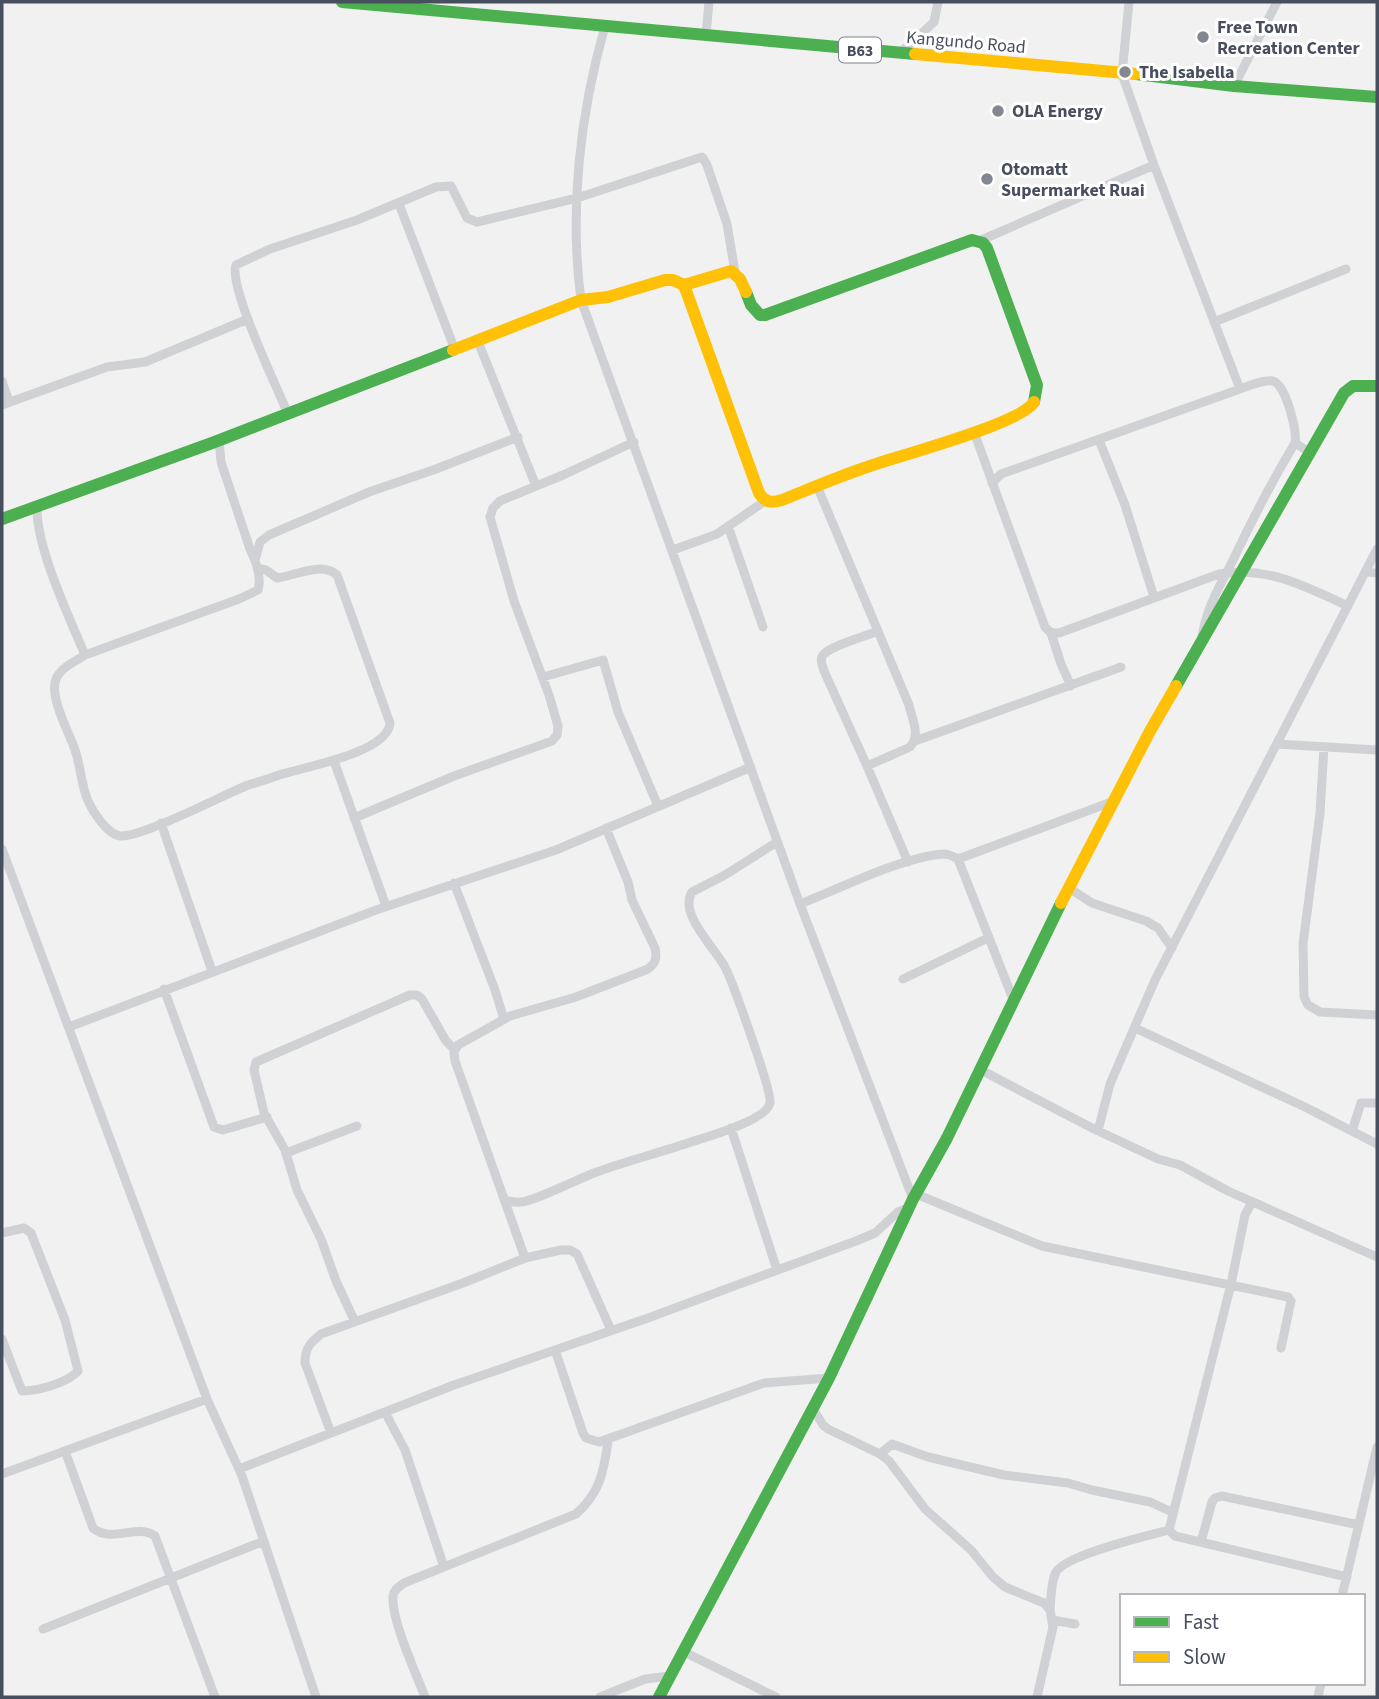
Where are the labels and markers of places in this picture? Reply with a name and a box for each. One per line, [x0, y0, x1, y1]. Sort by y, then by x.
place label: Free Town Recreation Center [1217, 15, 1361, 61]
marker: Free Town Recreation Center [1195, 29, 1211, 45]
place label: The Isabella [1139, 60, 1235, 85]
marker: The Isabella [1117, 64, 1133, 80]
place label: OLA Energy [1012, 99, 1104, 124]
marker: OLA Energy [990, 103, 1006, 119]
place label: Otomatt Supermarket Ruai [1001, 157, 1145, 203]
marker: Otomatt Supermarket Ruai [979, 171, 995, 187]

